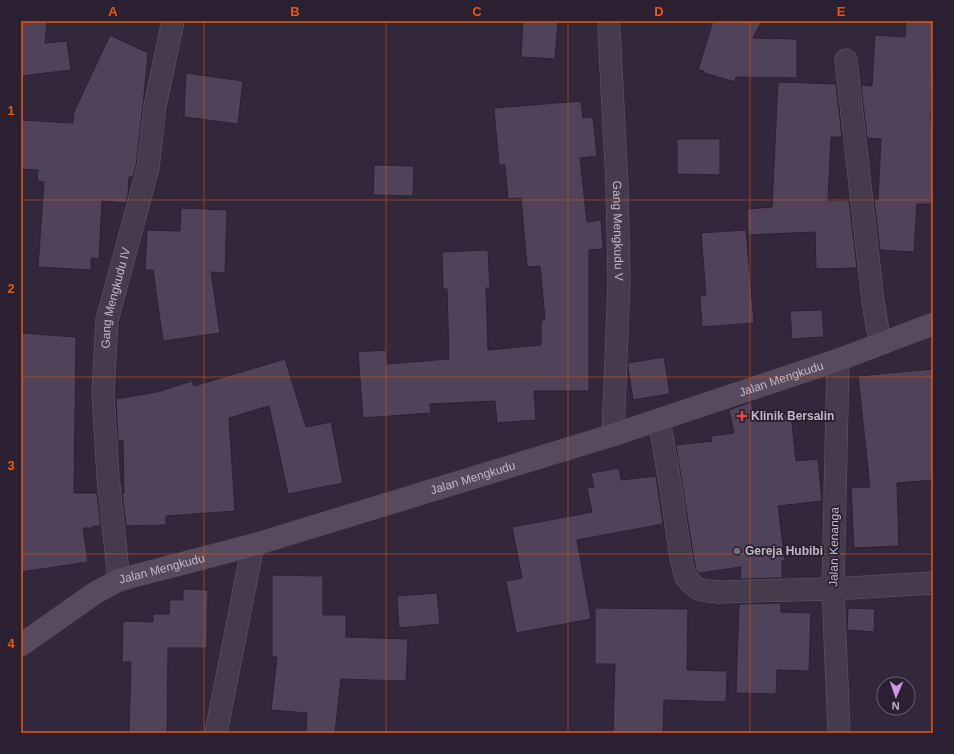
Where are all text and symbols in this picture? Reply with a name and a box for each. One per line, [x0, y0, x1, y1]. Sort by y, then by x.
text: A [108, 4, 118, 19]
text: B [290, 4, 300, 19]
text: C [472, 4, 482, 19]
text: D [654, 4, 664, 19]
text: E [837, 4, 846, 19]
text: 1 [7, 103, 15, 118]
street label: Gang Mengkudu V [610, 180, 626, 281]
street label: Gang Mengkudu IV [98, 246, 133, 349]
text: 2 [7, 281, 15, 296]
street label: Jalan Mengkudu [737, 358, 825, 400]
place label: Klinik Bersalin [751, 409, 834, 423]
marker: Klinik Bersalin [736, 410, 748, 422]
text: 3 [7, 458, 15, 473]
street label: Jalan Mengkudu [429, 458, 517, 497]
street label: Jalan Kenanga [826, 507, 842, 587]
place label: Gereja Hubibi [745, 544, 823, 558]
marker: Gereja Hubibi [732, 546, 742, 556]
street label: Jalan Mengkudu [117, 551, 206, 587]
text: 4 [7, 636, 15, 651]
north arrow [876, 676, 916, 716]
text: N [891, 700, 900, 712]

